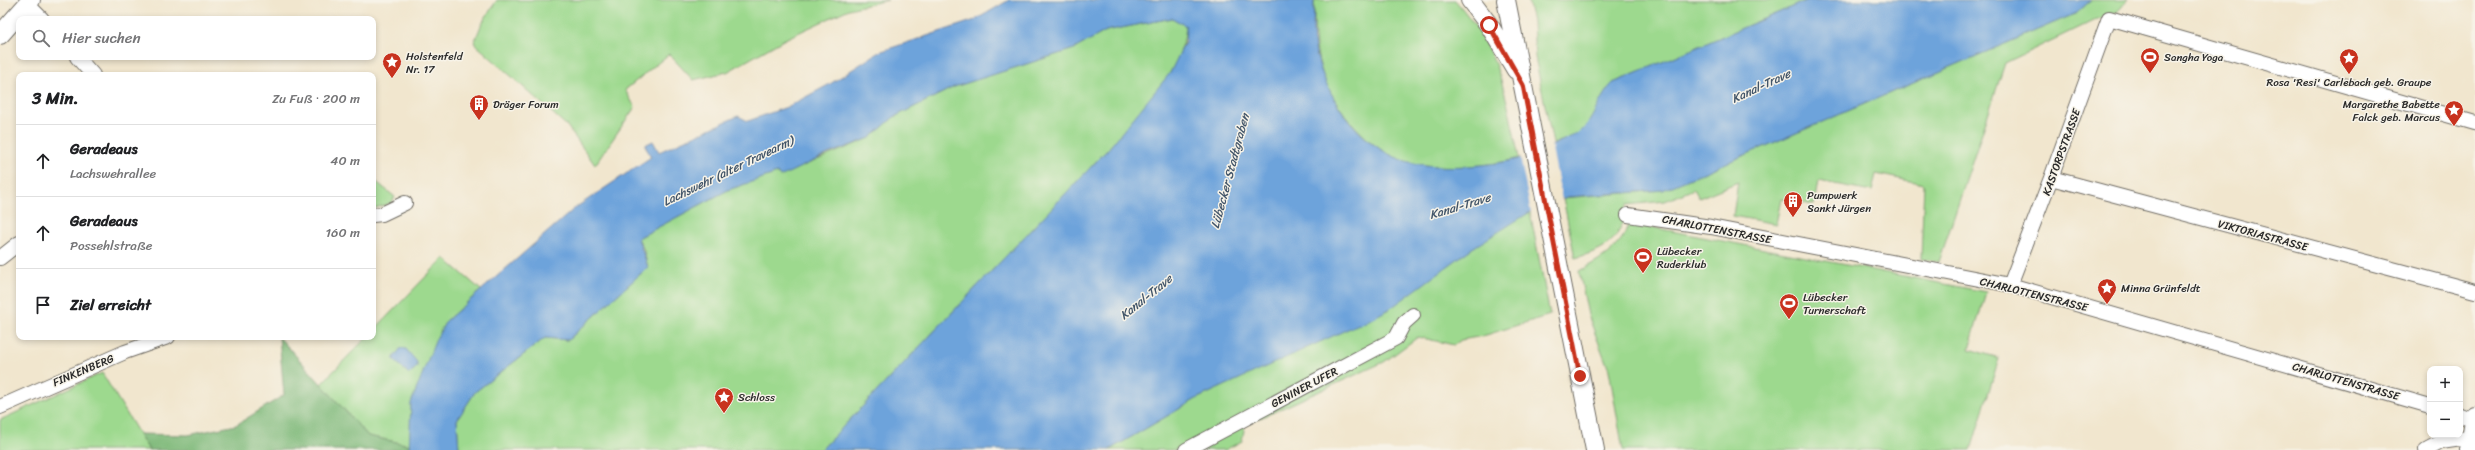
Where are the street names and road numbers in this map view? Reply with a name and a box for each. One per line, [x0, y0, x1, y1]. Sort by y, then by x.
street label: KASTORPSTRASSE [2037, 105, 2086, 198]
street label: CHARLOTTENSTRASSE [1661, 210, 1774, 250]
street label: VIKTORIASTRASSE [2216, 214, 2311, 257]
street label: CHARLOTTENSTRASSE [1978, 272, 2091, 317]
street label: FINKENBERG [50, 349, 117, 392]
street label: CHARLOTTENSTRASSE [2290, 357, 2403, 406]
street label: GENINER UFER [1267, 362, 1341, 413]

